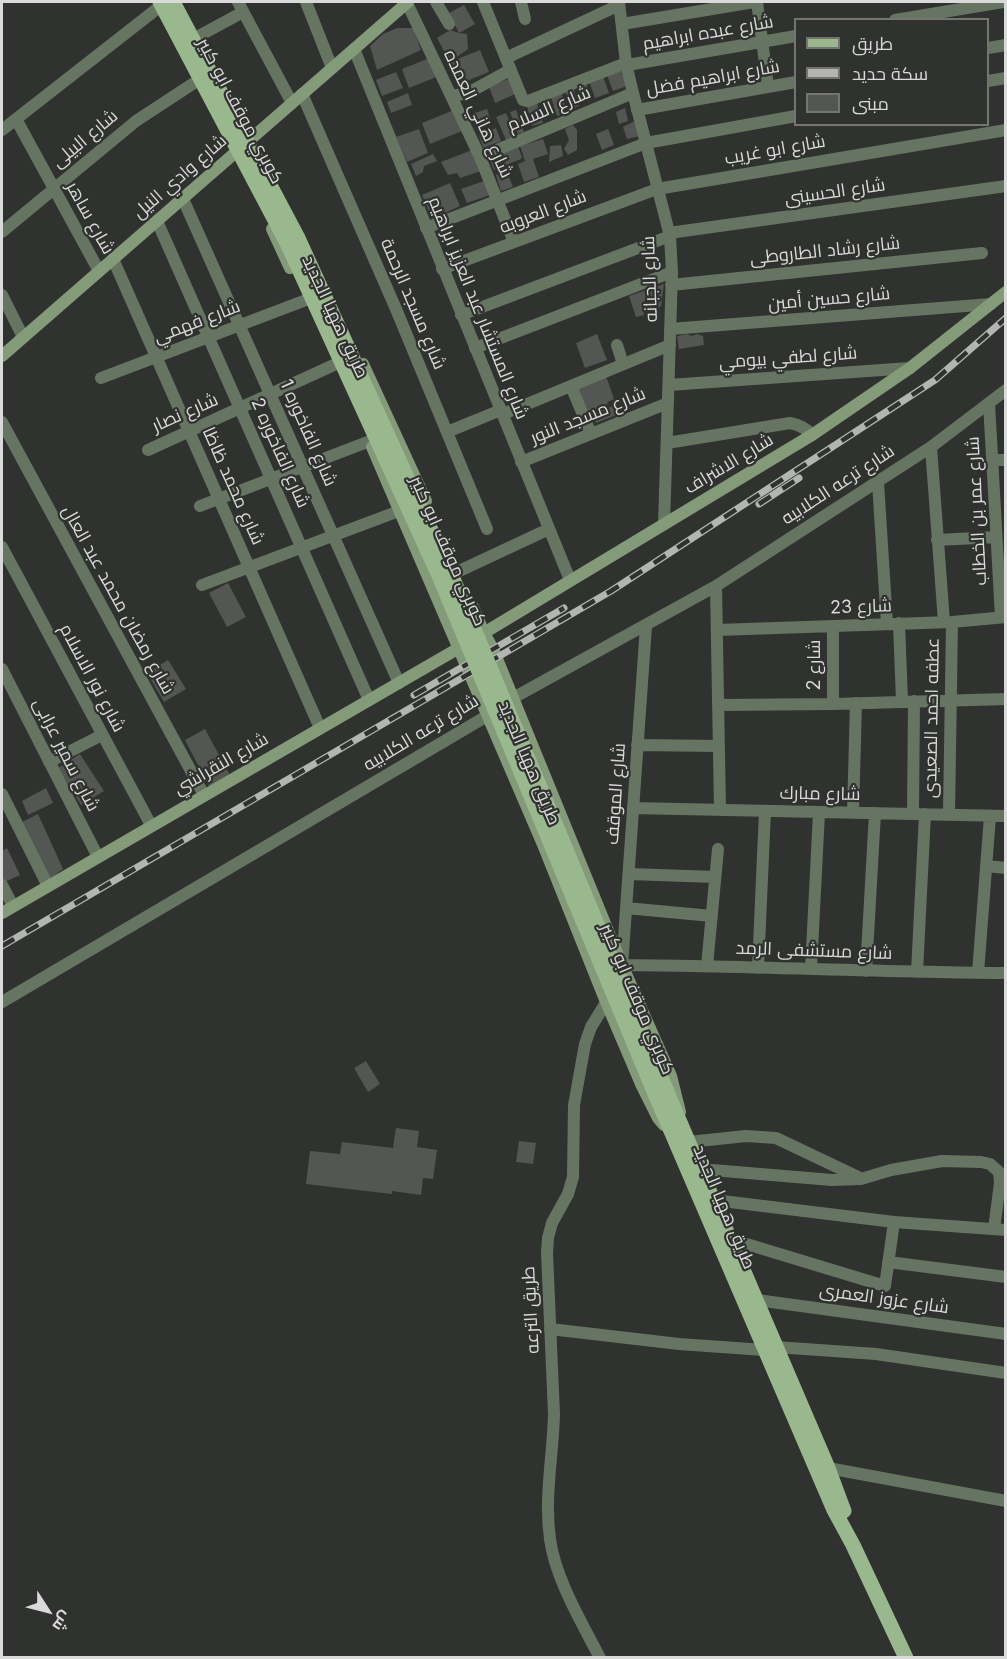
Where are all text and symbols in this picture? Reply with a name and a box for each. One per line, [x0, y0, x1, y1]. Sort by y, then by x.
street label: شارع عبده ابراهيم [641, 11, 775, 55]
legend [794, 18, 989, 126]
text: طريق [852, 33, 893, 54]
street label: كوبري موقف ابو كبير [192, 34, 288, 188]
street label: شارع هاني العمده [439, 47, 517, 181]
street label: شارع ابراهيم فضل [645, 56, 781, 100]
text: سكة حديد [852, 63, 928, 84]
street label: شارع السلام [504, 82, 594, 136]
text: مبنى [852, 93, 889, 114]
street label: شارع البيلى [48, 105, 122, 173]
street label: شارع وادي النيل [129, 130, 231, 224]
street label: شارع ابو غريب [723, 131, 827, 169]
street label: شارع الحسينى [783, 174, 887, 210]
street label: شارع ساهر [61, 178, 119, 258]
street label: شارع العروبه [496, 186, 590, 238]
street label: شارع المستشار عبد العزيز ابراهيم [423, 193, 533, 423]
street label: شارع رشاد الطاروطى [749, 232, 901, 270]
street label: شارع مسجد الرحمة [376, 235, 450, 373]
street label: شارع الجبانه [638, 235, 662, 323]
street label: طريق ههيا الجديد [297, 252, 373, 382]
street label: شارع حسين أمين [767, 283, 891, 315]
street label: شارع فهمي [151, 296, 243, 348]
street label: شارع لطفي بيومي [718, 342, 858, 374]
street label: شارع الفاخوره 1 [275, 376, 341, 490]
street label: شارع مسجد النور [527, 383, 649, 449]
street label: شارع نصار [149, 389, 221, 437]
street label: شارع الفاخوره 2 [246, 395, 314, 511]
street label: شارع محمد ظاظا [197, 424, 269, 548]
street label: شارع الاشراف [681, 429, 777, 499]
street label: شارع عمر بن الخطاب [962, 436, 992, 586]
street label: شارع ترعه الكلابيه [777, 440, 899, 530]
street label: كوبري موقف ابو كبير [405, 472, 491, 630]
street label: شارع رمضان محمد عبد العال [57, 502, 179, 698]
street label: شارع 23 [830, 595, 892, 619]
street label: شارع نور الاسلام [54, 620, 130, 736]
street label: عطفه احمد الصعيدى [920, 638, 944, 798]
street label: شارع 2 [804, 640, 826, 690]
street label: شارع ترعه الكلابيه [360, 690, 482, 776]
street label: شارع سمير عرابى [28, 695, 104, 815]
street label: طريق ههيا الجديد [493, 698, 565, 828]
street label: شارع النقراشي [170, 728, 272, 800]
street label: شارع الموقف [602, 742, 630, 846]
street label: شارع مبارك [779, 782, 861, 806]
street label: كوبري موقف ابو كبير [595, 920, 679, 1078]
street label: شارع مستشفى الرمد [735, 937, 893, 965]
street label: طريق ههيا الجديد [688, 1142, 760, 1272]
street label: طريق الترعه [518, 1266, 544, 1354]
street label: شارع عزوز العمرى [818, 1279, 950, 1319]
north arrow [18, 1581, 78, 1641]
text: ش [48, 1607, 77, 1636]

